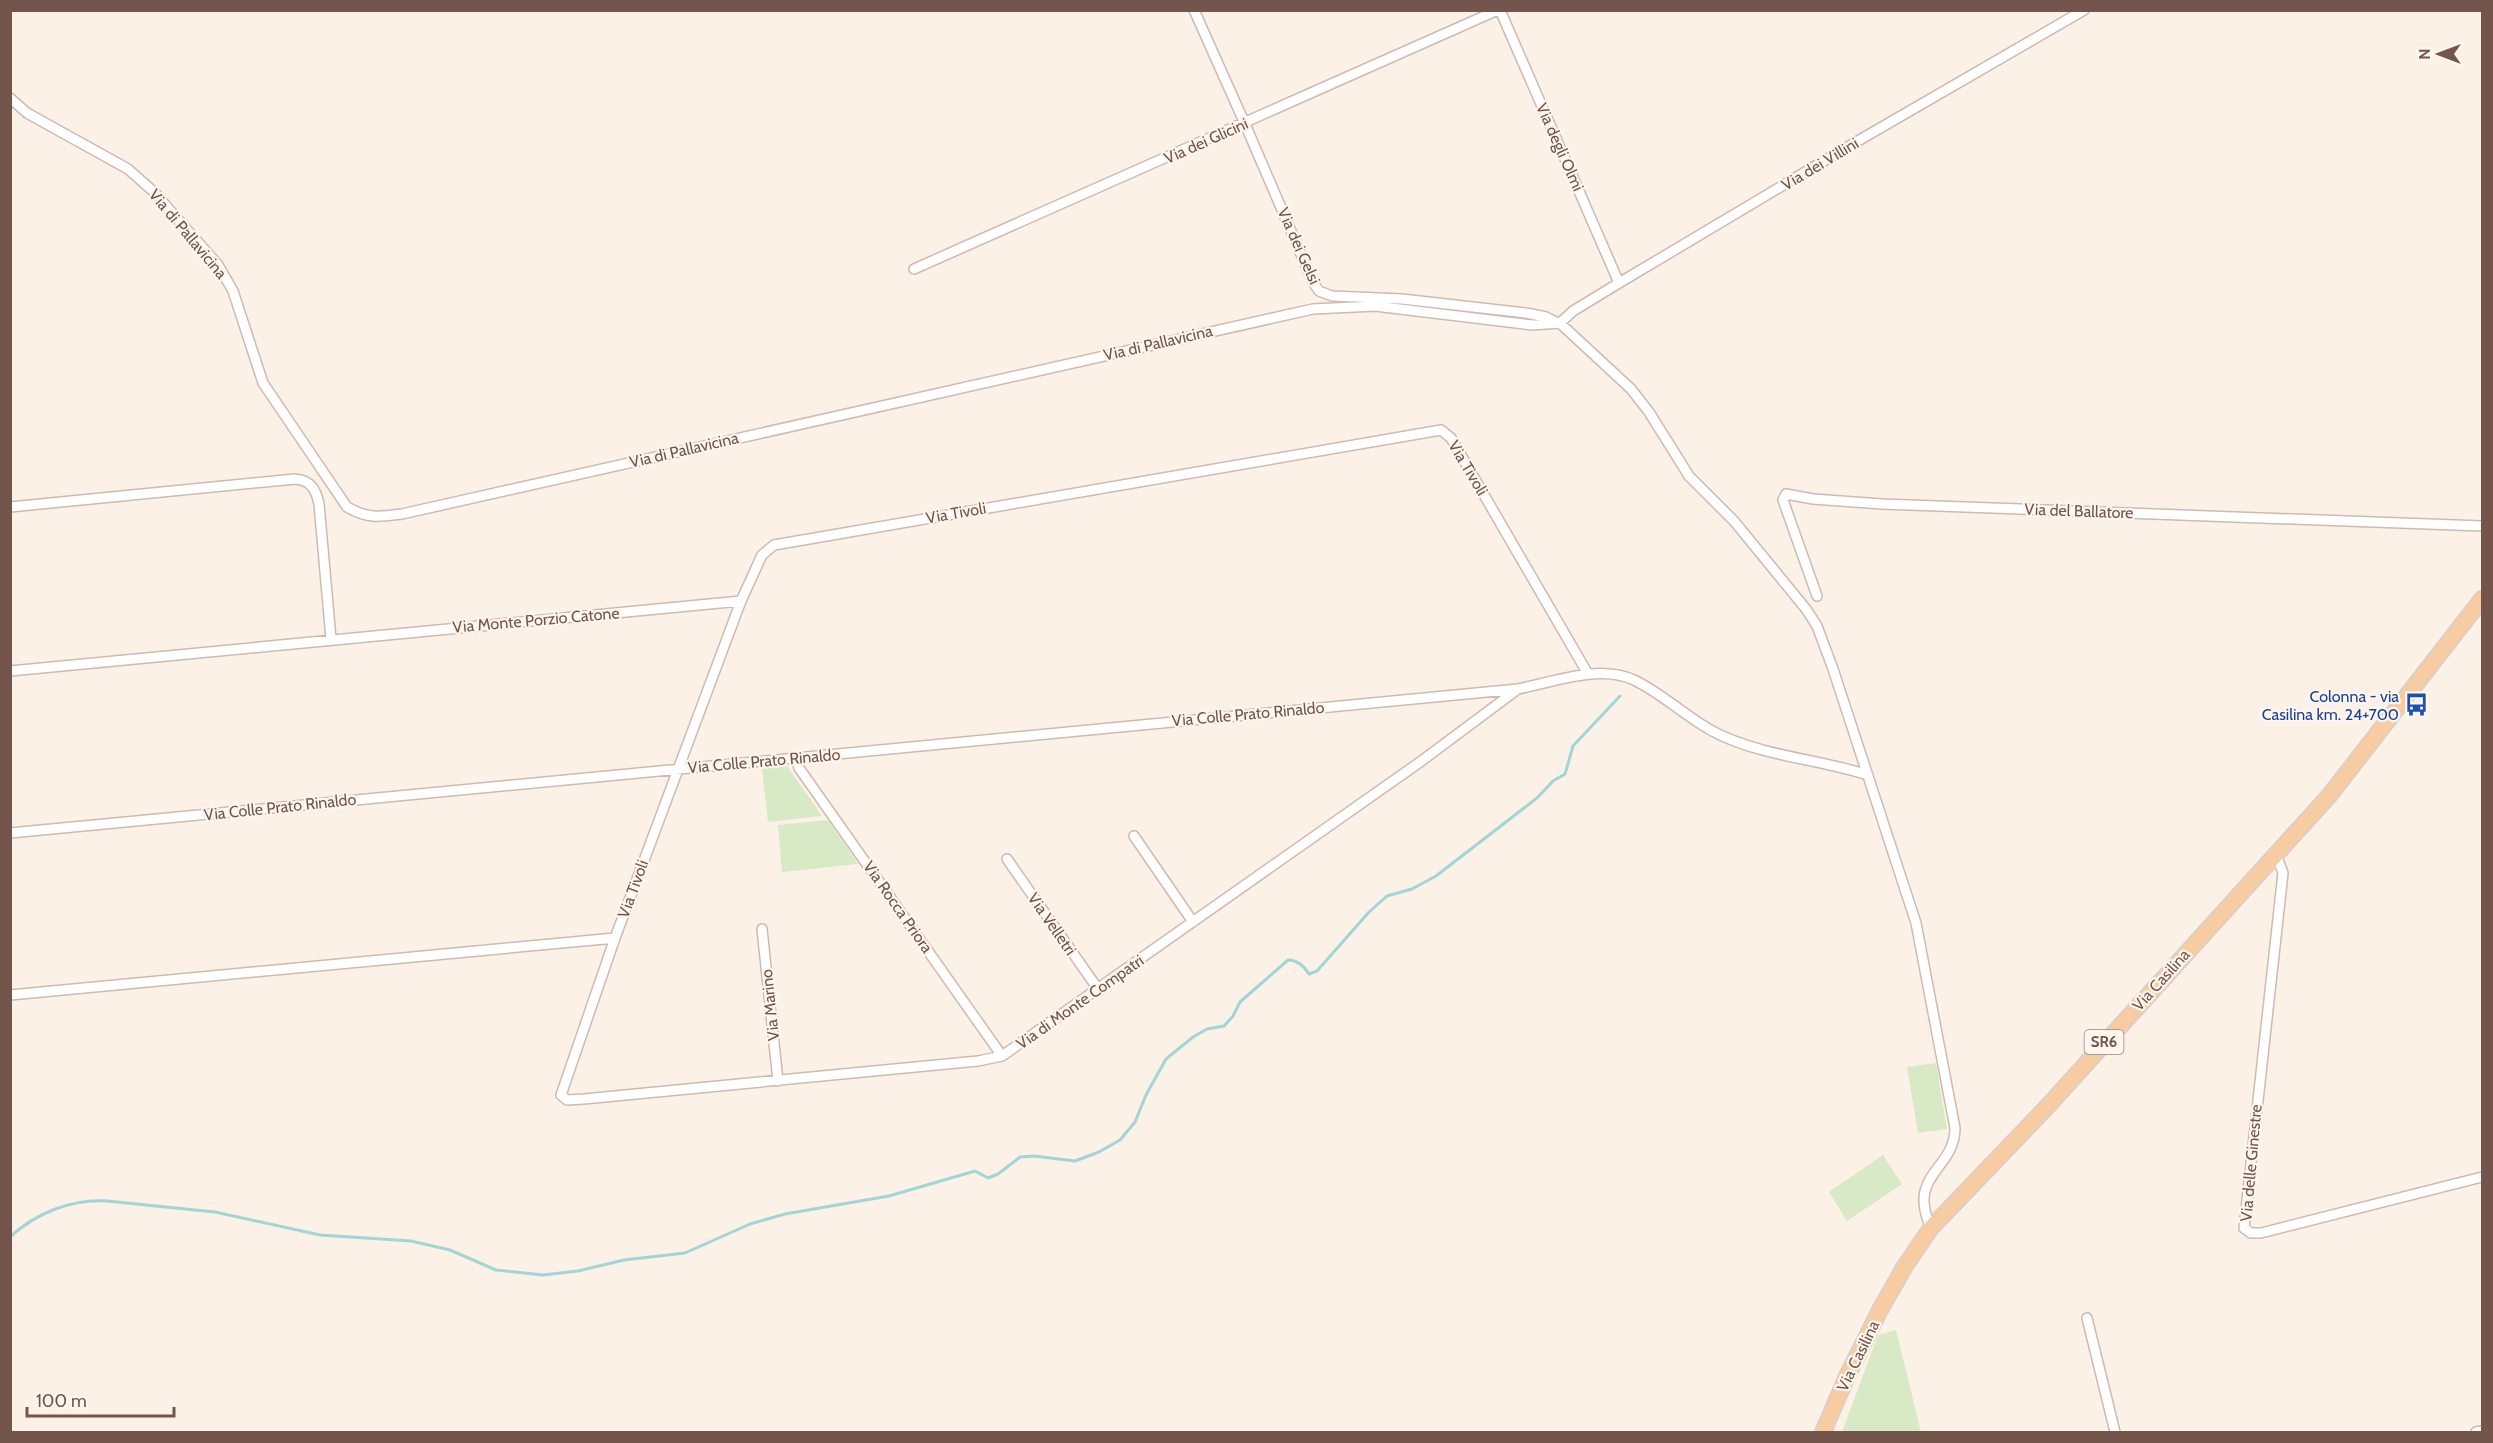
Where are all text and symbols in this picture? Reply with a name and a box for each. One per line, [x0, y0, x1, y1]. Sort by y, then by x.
north arrow [2409, 24, 2469, 84]
text: N [2415, 48, 2434, 60]
street label: Via degli Olmi [1532, 100, 1588, 194]
street label: Via dei Glicini [1161, 114, 1251, 168]
street label: Via dei Villini [1778, 134, 1862, 194]
street label: Via di Pallavicina [145, 185, 231, 283]
street label: Via dei Gelsi [1274, 205, 1324, 287]
street label: Via di Pallavicina [1102, 321, 1215, 365]
street label: Via di Pallavicina [628, 428, 741, 472]
street label: Via Tivoli [1444, 437, 1492, 499]
street label: Via Tivoli [925, 498, 987, 528]
street label: Via del Ballatore [2024, 500, 2134, 522]
street label: Via Monte Porzio Catone [452, 603, 620, 637]
place label: Colonna - via Casilina km. 24+700 [2262, 687, 2399, 724]
bus stop icon: Colonna - via Casilina km. 24+700 [2404, 692, 2430, 718]
street label: Via Colle Prato Rinaldo [1171, 698, 1325, 730]
street label: Via Colle Prato Rinaldo [687, 745, 841, 777]
street label: Via Colle Prato Rinaldo [203, 790, 357, 824]
street label: Via Tivoli [614, 857, 652, 921]
street label: Via Rocca Priora [859, 857, 937, 957]
street label: Via Velletri [1024, 889, 1080, 959]
street label: Via Casilina [2128, 945, 2194, 1015]
street label: Via di Monte Compatri [1013, 951, 1147, 1053]
street label: Via Marino [757, 968, 783, 1042]
road number: SR6 [2084, 1030, 2124, 1054]
street label: Via delle Ginestre [2236, 1104, 2266, 1222]
street label: Via Casilina [1833, 1317, 1883, 1395]
scale bar [27, 1380, 174, 1418]
text: 100 m [36, 1390, 87, 1412]

